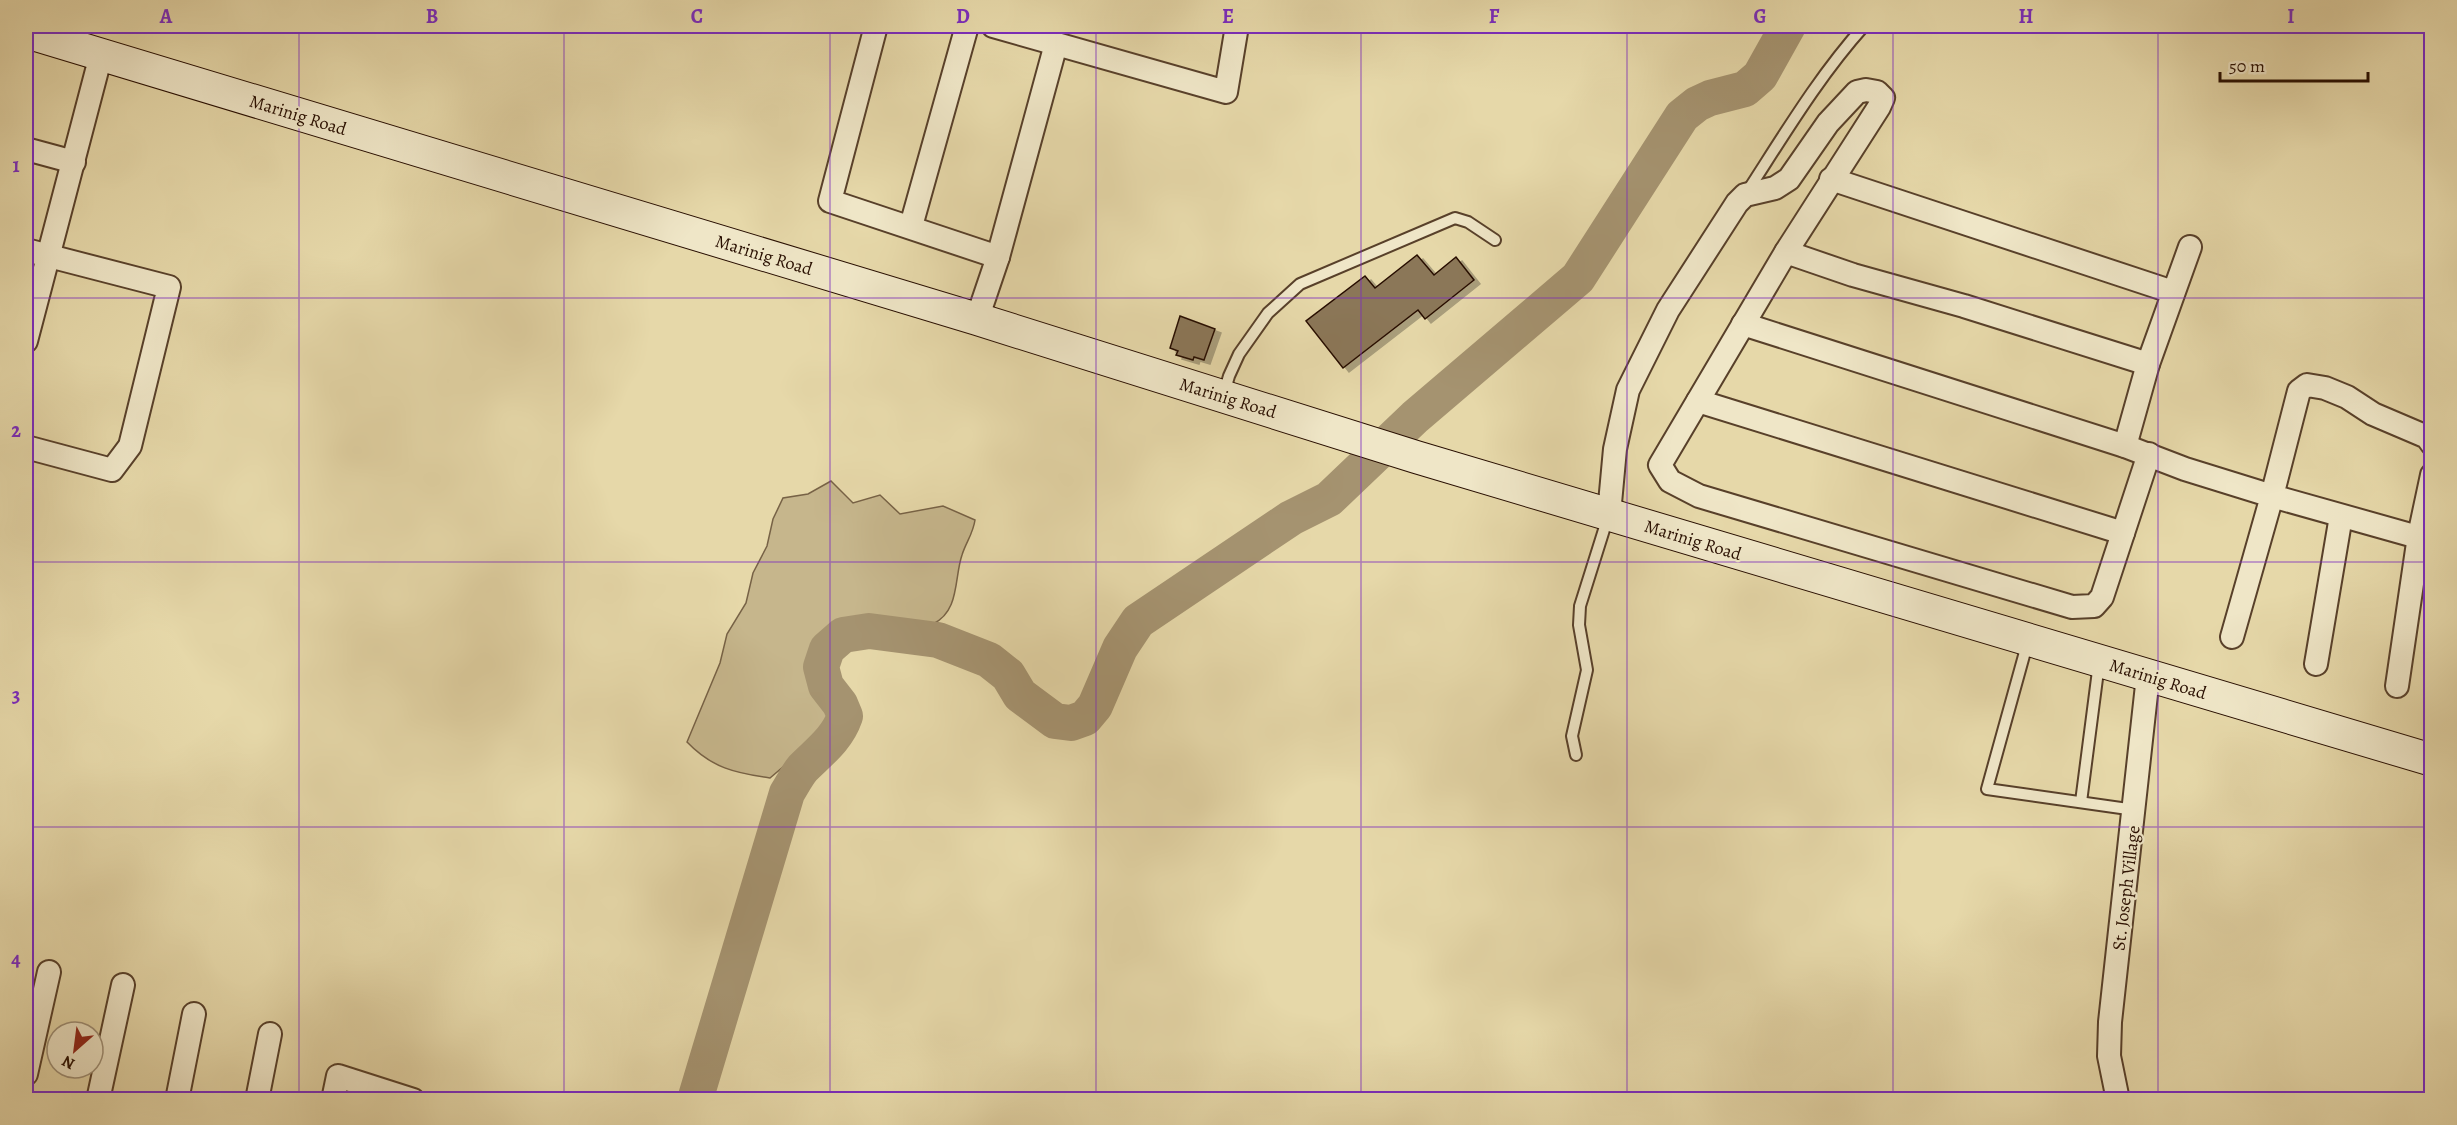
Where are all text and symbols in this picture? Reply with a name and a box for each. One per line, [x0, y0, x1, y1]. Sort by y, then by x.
text: A [159, 3, 173, 30]
text: B [426, 3, 438, 30]
text: C [691, 3, 703, 30]
text: D [956, 3, 970, 30]
text: E [1222, 3, 1234, 30]
text: F [1489, 3, 1500, 30]
text: G [1753, 3, 1767, 30]
text: H [2019, 3, 2034, 30]
text: I [2287, 3, 2295, 30]
scale bar [2220, 45, 2368, 83]
text: 50 m [2229, 54, 2265, 78]
street label: Marinig Road [246, 89, 350, 141]
text: 1 [12, 152, 20, 179]
street label: Marinig Road [712, 229, 816, 281]
street label: Marinig Road [1176, 372, 1280, 424]
text: 2 [11, 417, 21, 444]
street label: Marinig Road [1641, 514, 1745, 566]
street label: Marinig Road [2106, 653, 2210, 705]
text: 3 [12, 682, 20, 709]
street label: St. Joseph Village [2106, 824, 2146, 952]
text: 4 [11, 946, 21, 973]
north arrow [45, 1020, 105, 1080]
text: N [58, 1050, 79, 1075]

